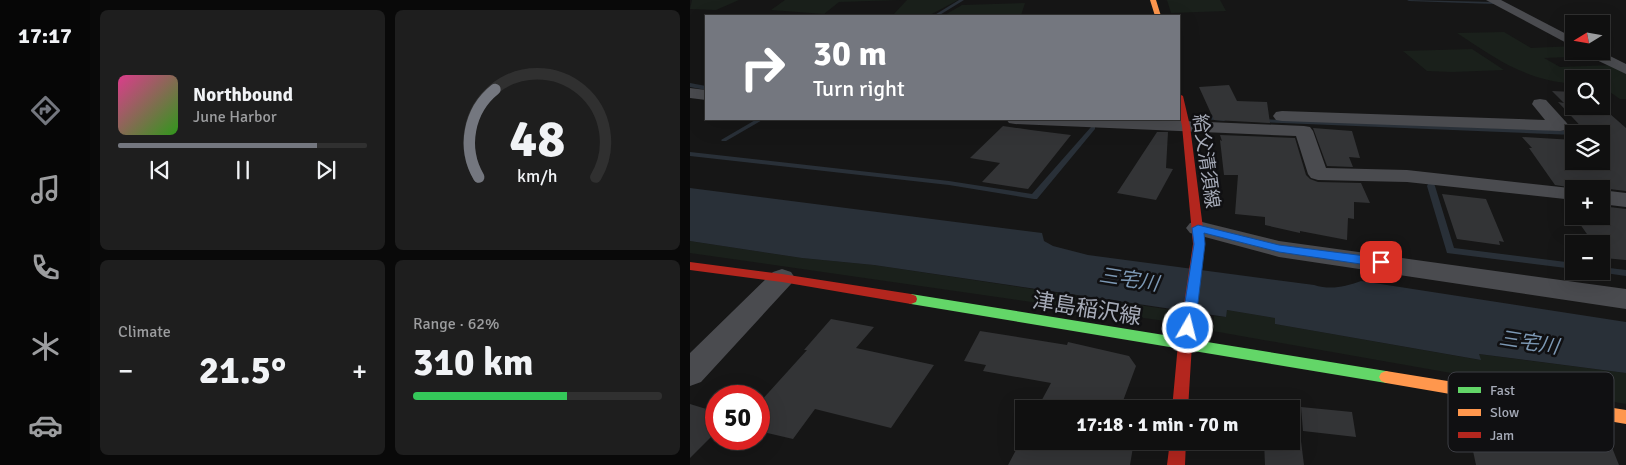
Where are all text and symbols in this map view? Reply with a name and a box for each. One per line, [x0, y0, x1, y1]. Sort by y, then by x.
north arrow [1565, 15, 1610, 60]
map controls [1565, 15, 1610, 280]
text: 17:17 [18, 22, 72, 49]
text: 30 m [813, 32, 887, 75]
icon: right [730, 35, 795, 100]
button: search [1565, 70, 1610, 115]
text: Turn right [813, 75, 905, 102]
text: Northbound [193, 83, 293, 107]
icon: directions [28, 93, 63, 128]
text: June Harbor [193, 107, 277, 127]
text: 48 [509, 107, 566, 171]
street label: 給父清須線 [1188, 112, 1225, 210]
button: layers [1565, 125, 1610, 170]
icon: previous [146, 156, 174, 184]
icon: pause [229, 156, 257, 184]
icon: next [312, 156, 340, 184]
text: km/h [517, 165, 558, 187]
icon: music [28, 172, 63, 207]
button: + [1565, 180, 1610, 225]
button: − [1565, 235, 1610, 280]
pin [1360, 241, 1402, 283]
icon: arrive [1367, 248, 1395, 276]
icon: phone [28, 250, 63, 285]
water label: 三宅川 [1097, 262, 1162, 297]
street label: 津島稲沢線 [1030, 287, 1143, 330]
position arrow [1161, 301, 1213, 353]
text: Range · 62% [413, 314, 499, 334]
text: Climate [118, 322, 171, 342]
water label: 三宅川 [1497, 325, 1562, 360]
icon: climate [28, 329, 63, 364]
text: 310 km [413, 339, 534, 386]
text: 21.5° [199, 347, 286, 394]
text: − [118, 354, 133, 388]
text: + [352, 354, 367, 388]
legend [1448, 372, 1614, 452]
text: Fast [1490, 382, 1515, 399]
speed limit sign: 50 [705, 385, 770, 450]
text: Slow [1490, 404, 1519, 421]
icon: car [28, 408, 63, 443]
text: 17:18 · 1 min · 70 m [1077, 413, 1238, 437]
text: Jam [1490, 427, 1514, 444]

